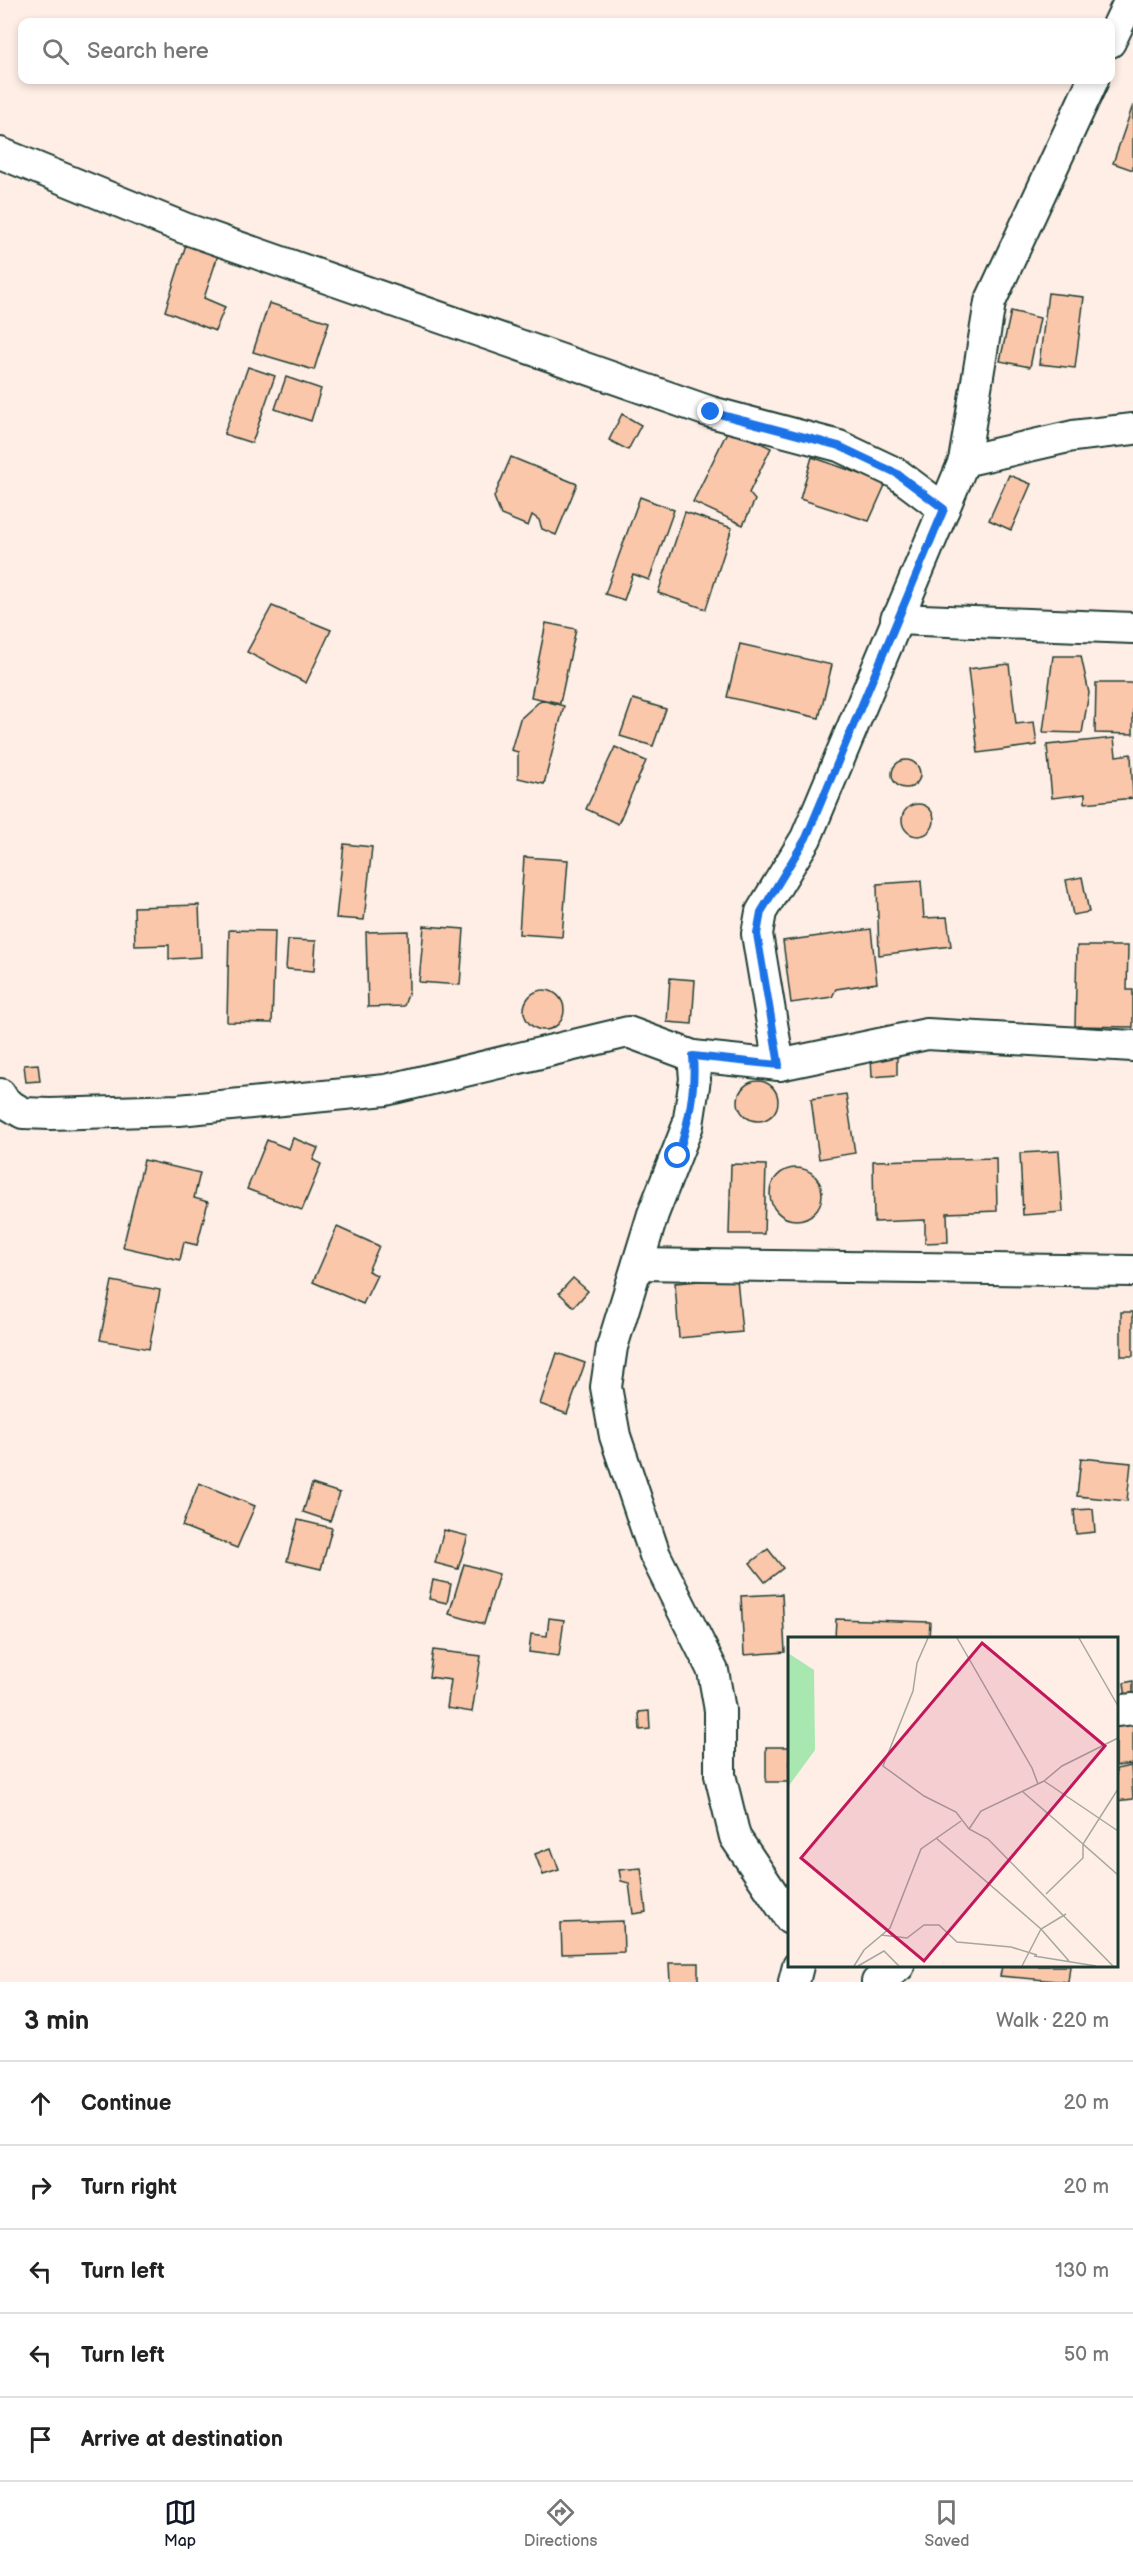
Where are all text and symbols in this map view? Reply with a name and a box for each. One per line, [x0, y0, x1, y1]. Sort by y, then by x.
search box [18, 18, 1115, 84]
icon: search [39, 35, 72, 68]
text: Search here [87, 38, 209, 65]
route end [697, 398, 723, 424]
route start [664, 1142, 690, 1168]
inset map [788, 1637, 1118, 1967]
text: 3 min [24, 2006, 89, 2037]
text: Walk · 220 m [996, 2009, 1109, 2033]
icon: ahead [24, 2087, 57, 2120]
text: Continue [81, 2090, 171, 2117]
text: 20 m [1064, 2091, 1109, 2115]
icon: right [24, 2171, 57, 2204]
text: Turn right [81, 2174, 177, 2201]
text: 20 m [1064, 2175, 1109, 2199]
icon: left [24, 2255, 57, 2288]
text: Turn left [81, 2258, 165, 2285]
text: 130 m [1055, 2259, 1109, 2283]
icon: left [24, 2339, 57, 2372]
text: Turn left [81, 2342, 165, 2369]
text: 50 m [1064, 2343, 1109, 2367]
icon: arrive [24, 2423, 57, 2456]
text: Arrive at destination [81, 2426, 283, 2453]
tab: Map [164, 2496, 197, 2551]
tab: Directions [524, 2496, 597, 2551]
tab: Saved [924, 2496, 969, 2551]

